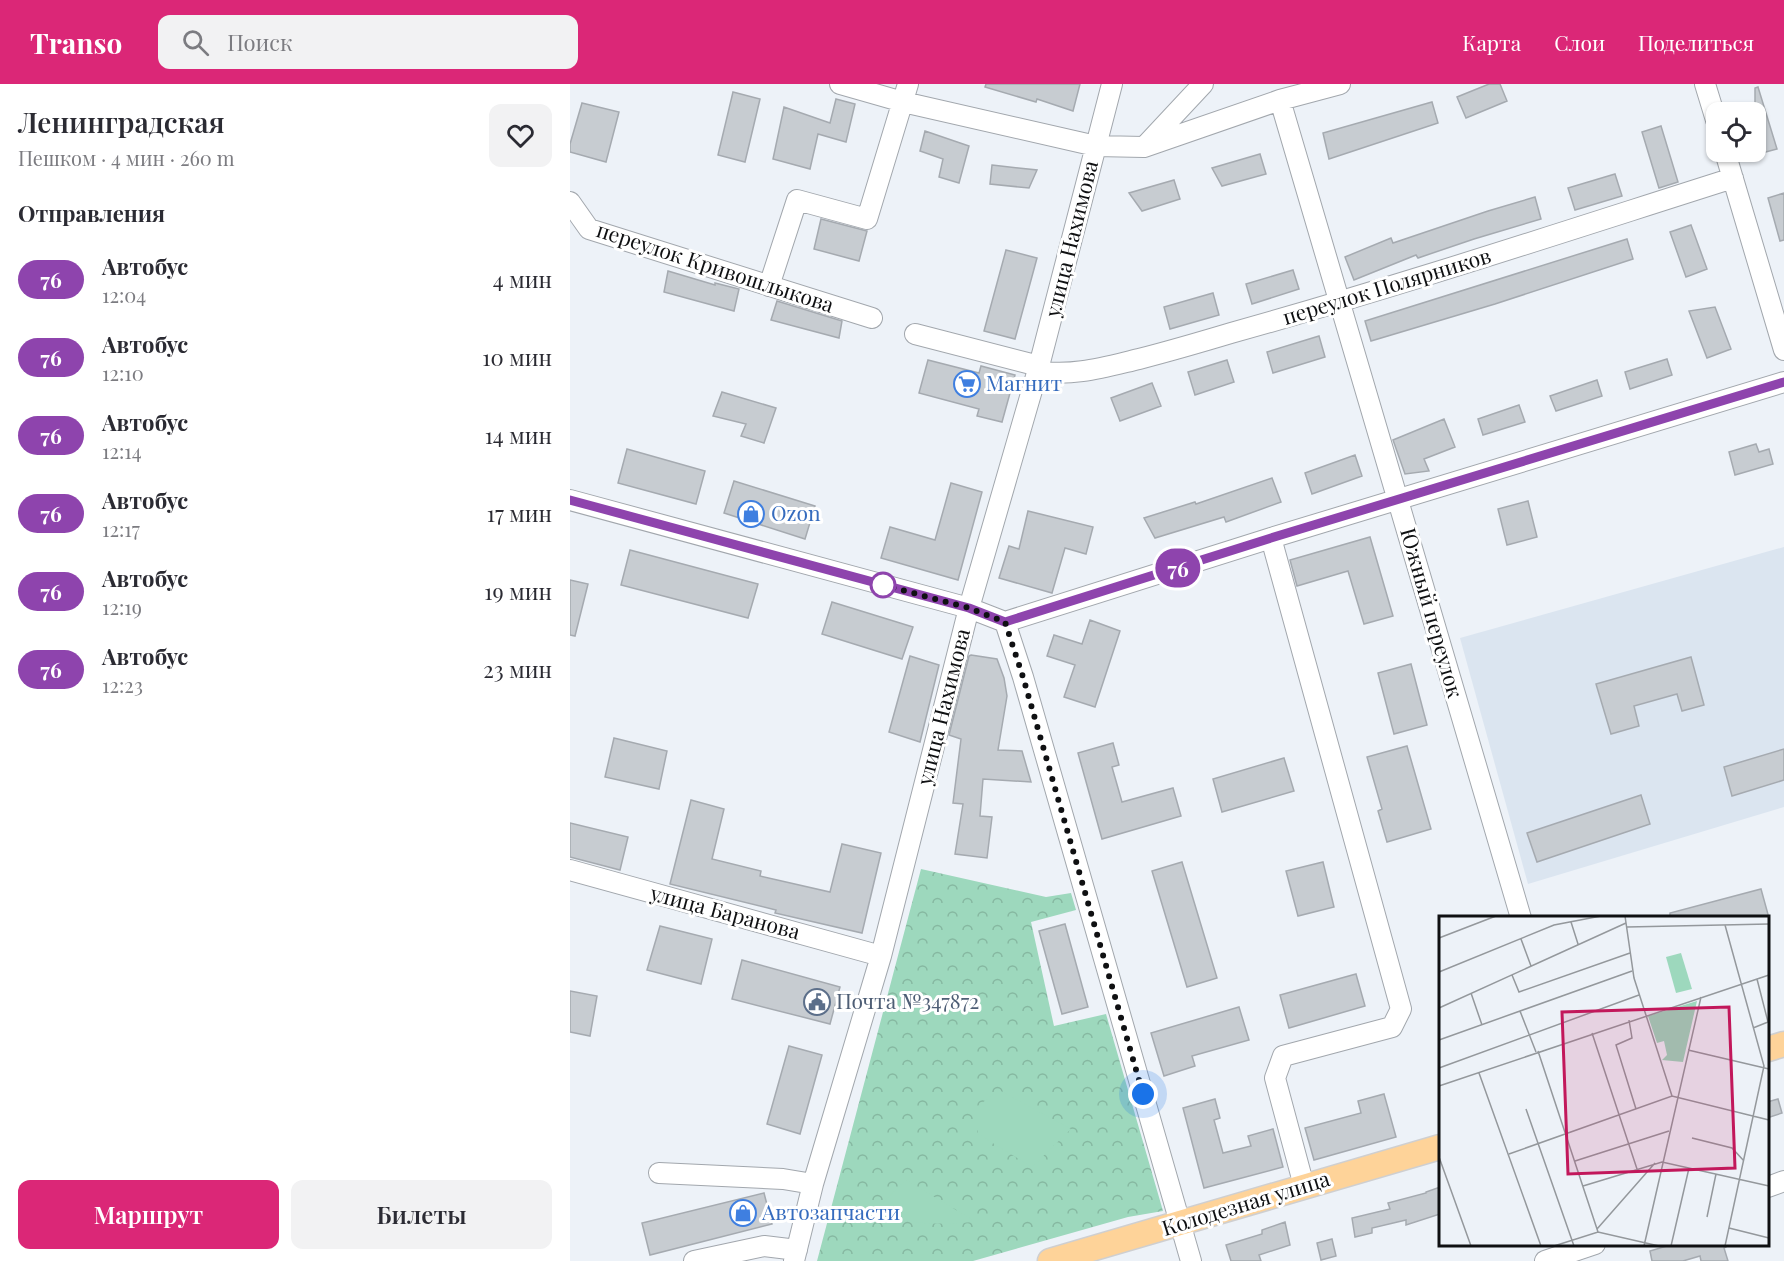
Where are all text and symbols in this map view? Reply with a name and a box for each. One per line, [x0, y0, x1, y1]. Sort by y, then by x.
search box [158, 15, 578, 69]
text: Transo [30, 24, 122, 61]
icon: search [179, 26, 212, 59]
text: Поиск [227, 27, 293, 57]
text: Карта [1462, 28, 1521, 56]
text: Слои [1554, 28, 1605, 56]
text: Поделиться [1638, 28, 1754, 56]
map controls [1706, 102, 1766, 162]
button: locate [1706, 102, 1766, 162]
text: Ленинградская [18, 103, 225, 140]
button: heart [489, 104, 552, 167]
text: Пешком · 4 мин · 260 m [18, 144, 235, 171]
street label: улица Нахимова [1037, 157, 1103, 321]
text: Отправления [18, 198, 165, 228]
street label: переулок Кривошлыкова [593, 214, 838, 318]
street label: переулок Полярников [1279, 240, 1494, 330]
text: Автобус [102, 251, 188, 281]
text: 4 мин [493, 264, 552, 294]
text: 76 [40, 265, 62, 293]
text: 12:04 [102, 281, 146, 308]
text: Автобус [102, 329, 188, 359]
text: 10 мин [482, 342, 552, 372]
text: 76 [40, 343, 62, 371]
text: 12:10 [102, 359, 144, 386]
place label: Магнит [986, 368, 1062, 396]
supermarket icon: Магнит [952, 369, 982, 399]
text: Автобус [102, 407, 188, 437]
text: 14 мин [485, 420, 552, 450]
text: 76 [40, 421, 62, 449]
text: 12:14 [102, 437, 142, 464]
text: Автобус [102, 485, 188, 515]
text: 17 мин [487, 498, 552, 528]
place label: Ozon [771, 498, 821, 526]
text: 76 [40, 499, 62, 527]
shop icon: Ozon [736, 499, 766, 529]
text: 12:17 [102, 515, 140, 542]
street label: Южный переулок [1395, 524, 1471, 701]
line badge: 76 [1151, 548, 1205, 588]
text: 76 [1167, 554, 1189, 582]
text: Автобус [102, 563, 188, 593]
unlabelled marker [870, 572, 896, 598]
text: 19 мин [484, 576, 552, 606]
text: 76 [40, 577, 62, 605]
text: 12:19 [102, 593, 142, 620]
street label: улица Нахимова [909, 625, 975, 789]
text: Автобус [102, 641, 188, 671]
text: 23 мин [483, 654, 552, 684]
text: 76 [40, 655, 62, 683]
text: 12:23 [102, 671, 143, 698]
street label: улица Баранова [647, 877, 804, 945]
inset map [1439, 916, 1769, 1246]
place label: Почта №347872 [836, 986, 979, 1014]
public building icon: Почта №347872 [802, 987, 832, 1017]
your location [1128, 1079, 1158, 1109]
street label: Колодезная улица [1158, 1163, 1333, 1241]
button: Маршрут [18, 1180, 279, 1249]
button: Билеты [291, 1180, 552, 1249]
place label: Автозапчасти [761, 1197, 900, 1225]
shop icon: Автозапчасти [728, 1198, 758, 1228]

